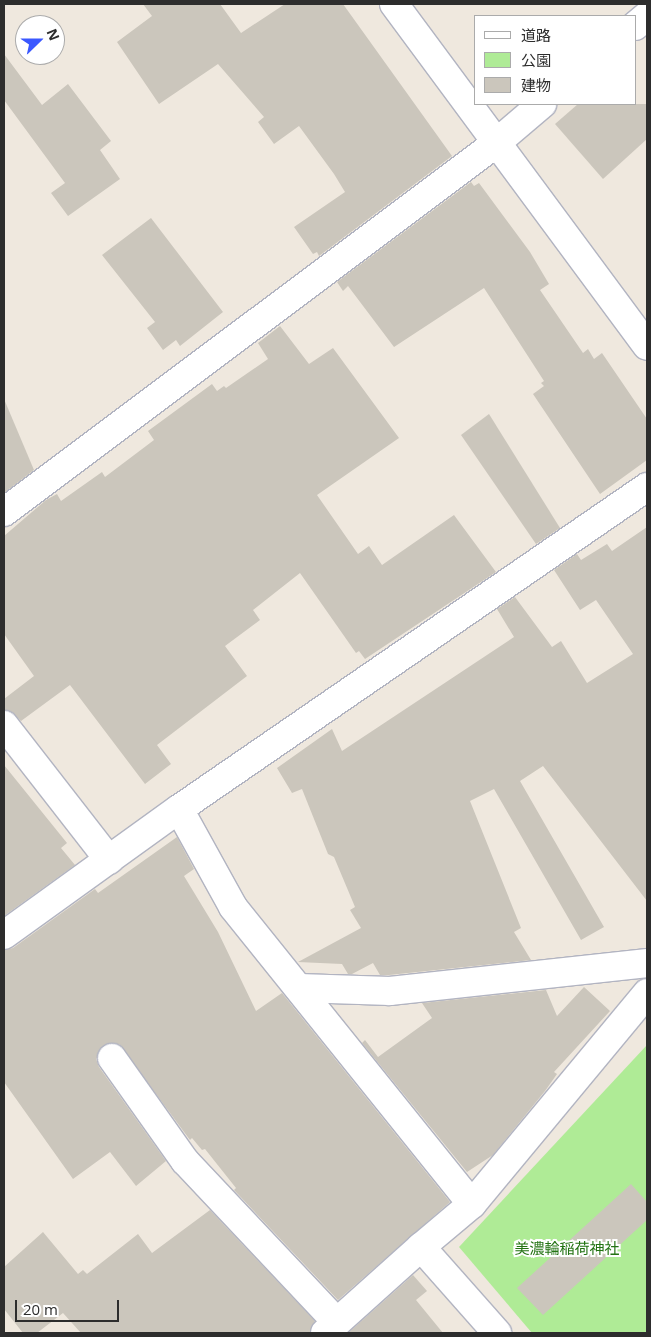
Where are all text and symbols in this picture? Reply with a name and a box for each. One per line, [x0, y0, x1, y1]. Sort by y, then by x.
north arrow [15, 15, 65, 65]
legend [473, 15, 636, 105]
text: 道路 [521, 25, 551, 45]
text: N [42, 26, 64, 43]
text: 公園 [521, 50, 551, 70]
text: 建物 [521, 75, 551, 95]
park label: 美濃輪稲荷神社 [515, 1240, 619, 1258]
scale bar [18, 1290, 121, 1322]
text: 20 m [23, 1299, 58, 1319]

